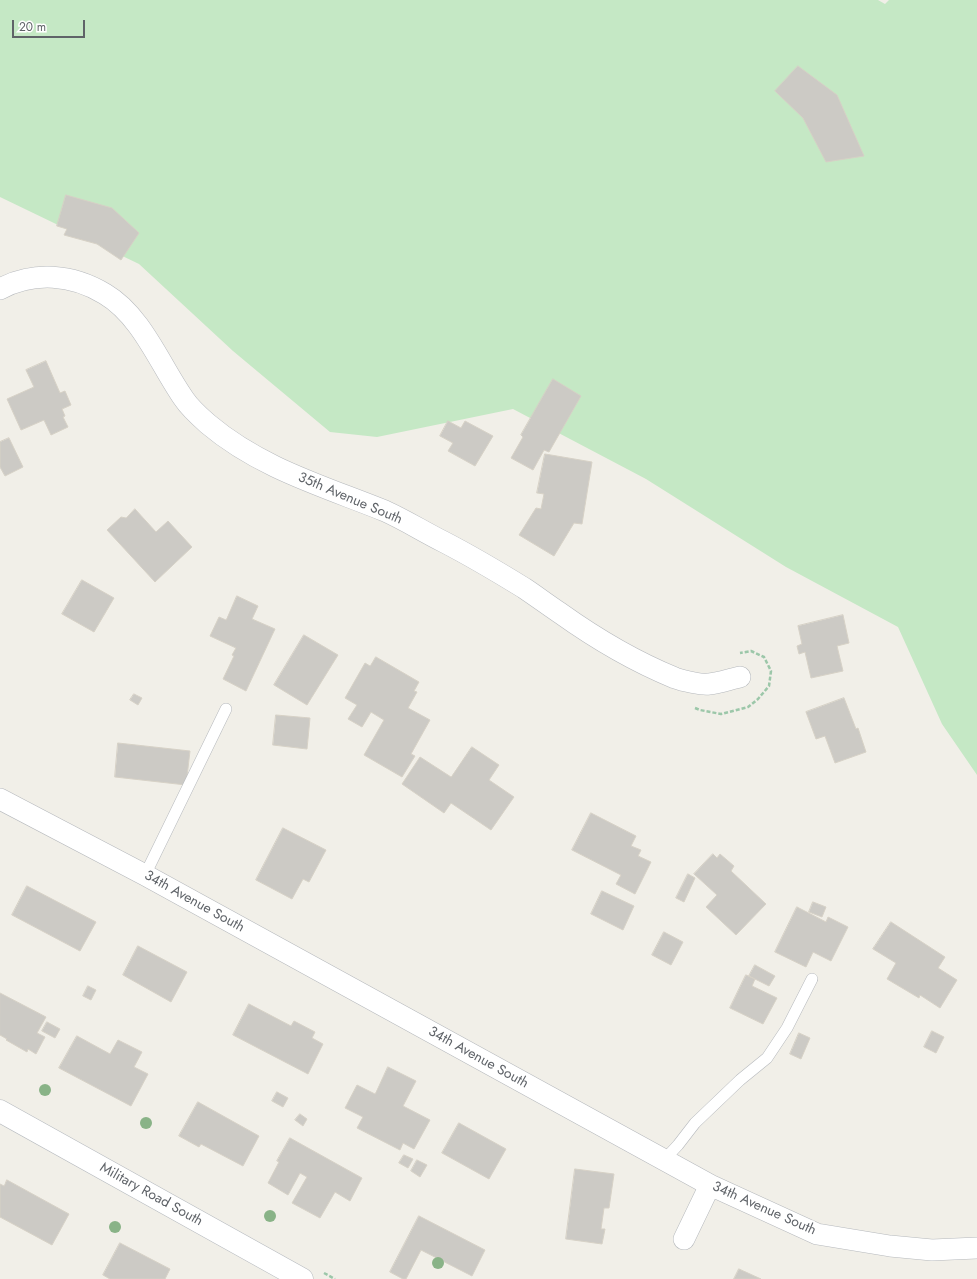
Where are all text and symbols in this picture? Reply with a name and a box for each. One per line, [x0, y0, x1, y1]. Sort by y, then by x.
scale bar [14, 12, 87, 38]
text: 20 m [19, 18, 46, 36]
street label: 35th Avenue South [295, 469, 405, 529]
street label: 34th Avenue South [141, 868, 247, 936]
street label: 34th Avenue South [425, 1024, 531, 1092]
street label: Military Road South [97, 1160, 205, 1230]
street label: 34th Avenue South [709, 1179, 819, 1239]

